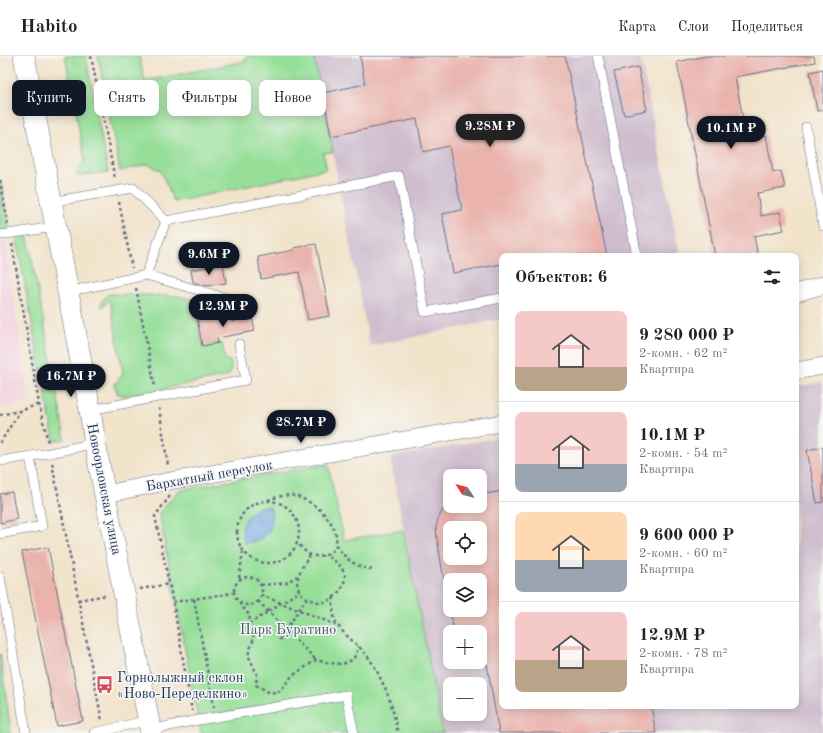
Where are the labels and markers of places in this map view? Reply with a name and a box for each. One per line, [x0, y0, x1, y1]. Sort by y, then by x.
pin: 9.28M ₽ [453, 114, 527, 148]
pin: 10.1M ₽ [694, 116, 768, 150]
pin: 9.6M ₽ [176, 242, 242, 276]
pin: 12.9M ₽ [186, 294, 260, 328]
pin: 16.7M ₽ [34, 364, 108, 398]
pin: 28.7M ₽ [264, 410, 338, 444]
place label: Горнолыжный склон «Ново-Переделкино» [117, 671, 248, 701]
bus stop icon: Горнолыжный склон «Ново-Переделкино» [94, 675, 114, 695]

